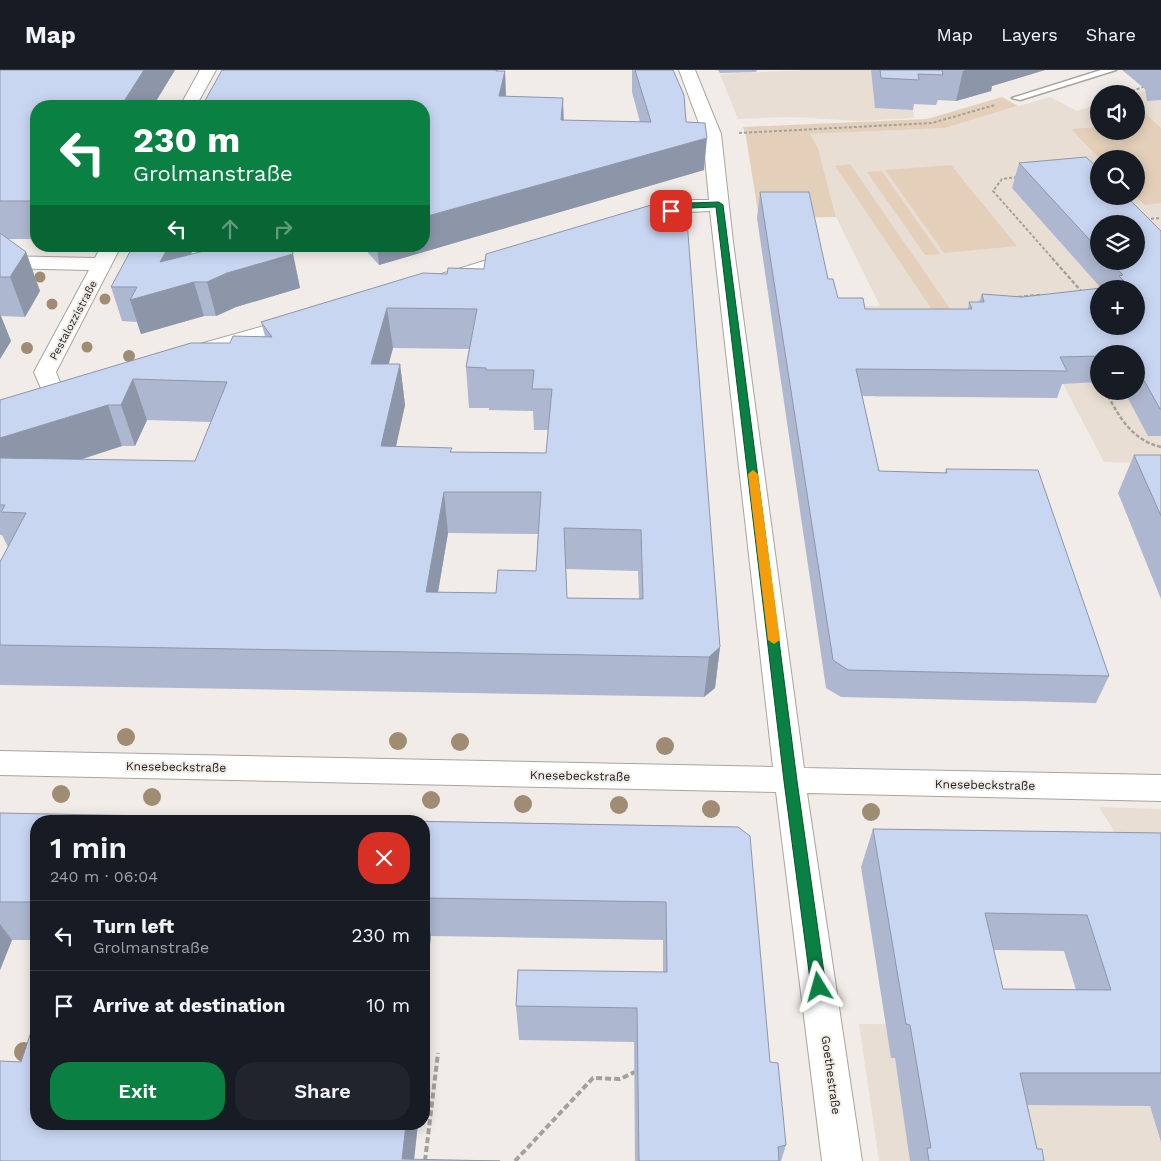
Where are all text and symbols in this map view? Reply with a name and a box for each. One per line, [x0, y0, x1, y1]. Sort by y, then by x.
text: Map [25, 21, 76, 49]
text: Map [936, 24, 973, 45]
text: Layers [1001, 24, 1058, 45]
text: Share [1086, 24, 1136, 45]
map controls [1090, 85, 1145, 400]
button: sound [1090, 85, 1145, 140]
text: 230 m [133, 119, 240, 161]
icon: left [50, 120, 115, 185]
button: search [1090, 150, 1145, 205]
text: Grolmanstraße [133, 161, 293, 186]
pin [650, 190, 692, 232]
icon: arrive [657, 197, 685, 225]
icon: left [163, 215, 191, 243]
icon: ahead [216, 215, 244, 243]
icon: right [269, 215, 297, 243]
button: layers [1090, 215, 1145, 270]
street label: Pestalozzistraße [47, 278, 100, 362]
button: + [1090, 280, 1145, 335]
button: − [1090, 345, 1145, 400]
street label: Knesebeckstraße [126, 759, 226, 775]
street label: Knesebeckstraße [530, 768, 630, 784]
street label: Knesebeckstraße [935, 777, 1035, 793]
text: 1 min [50, 830, 127, 865]
button: close [358, 832, 410, 884]
text: 240 m · 06:04 [50, 867, 158, 886]
text: Turn left [93, 915, 174, 938]
icon: left [50, 922, 78, 950]
text: 230 m [351, 924, 410, 947]
text: Grolmanstraße [93, 938, 209, 957]
position arrow [792, 960, 844, 1012]
icon: arrive [50, 992, 78, 1020]
text: Arrive at destination [93, 994, 285, 1017]
text: 10 m [366, 994, 410, 1017]
street label: Goethestraße [819, 1035, 843, 1115]
button: Exit [50, 1062, 225, 1120]
button: Share [235, 1062, 410, 1120]

